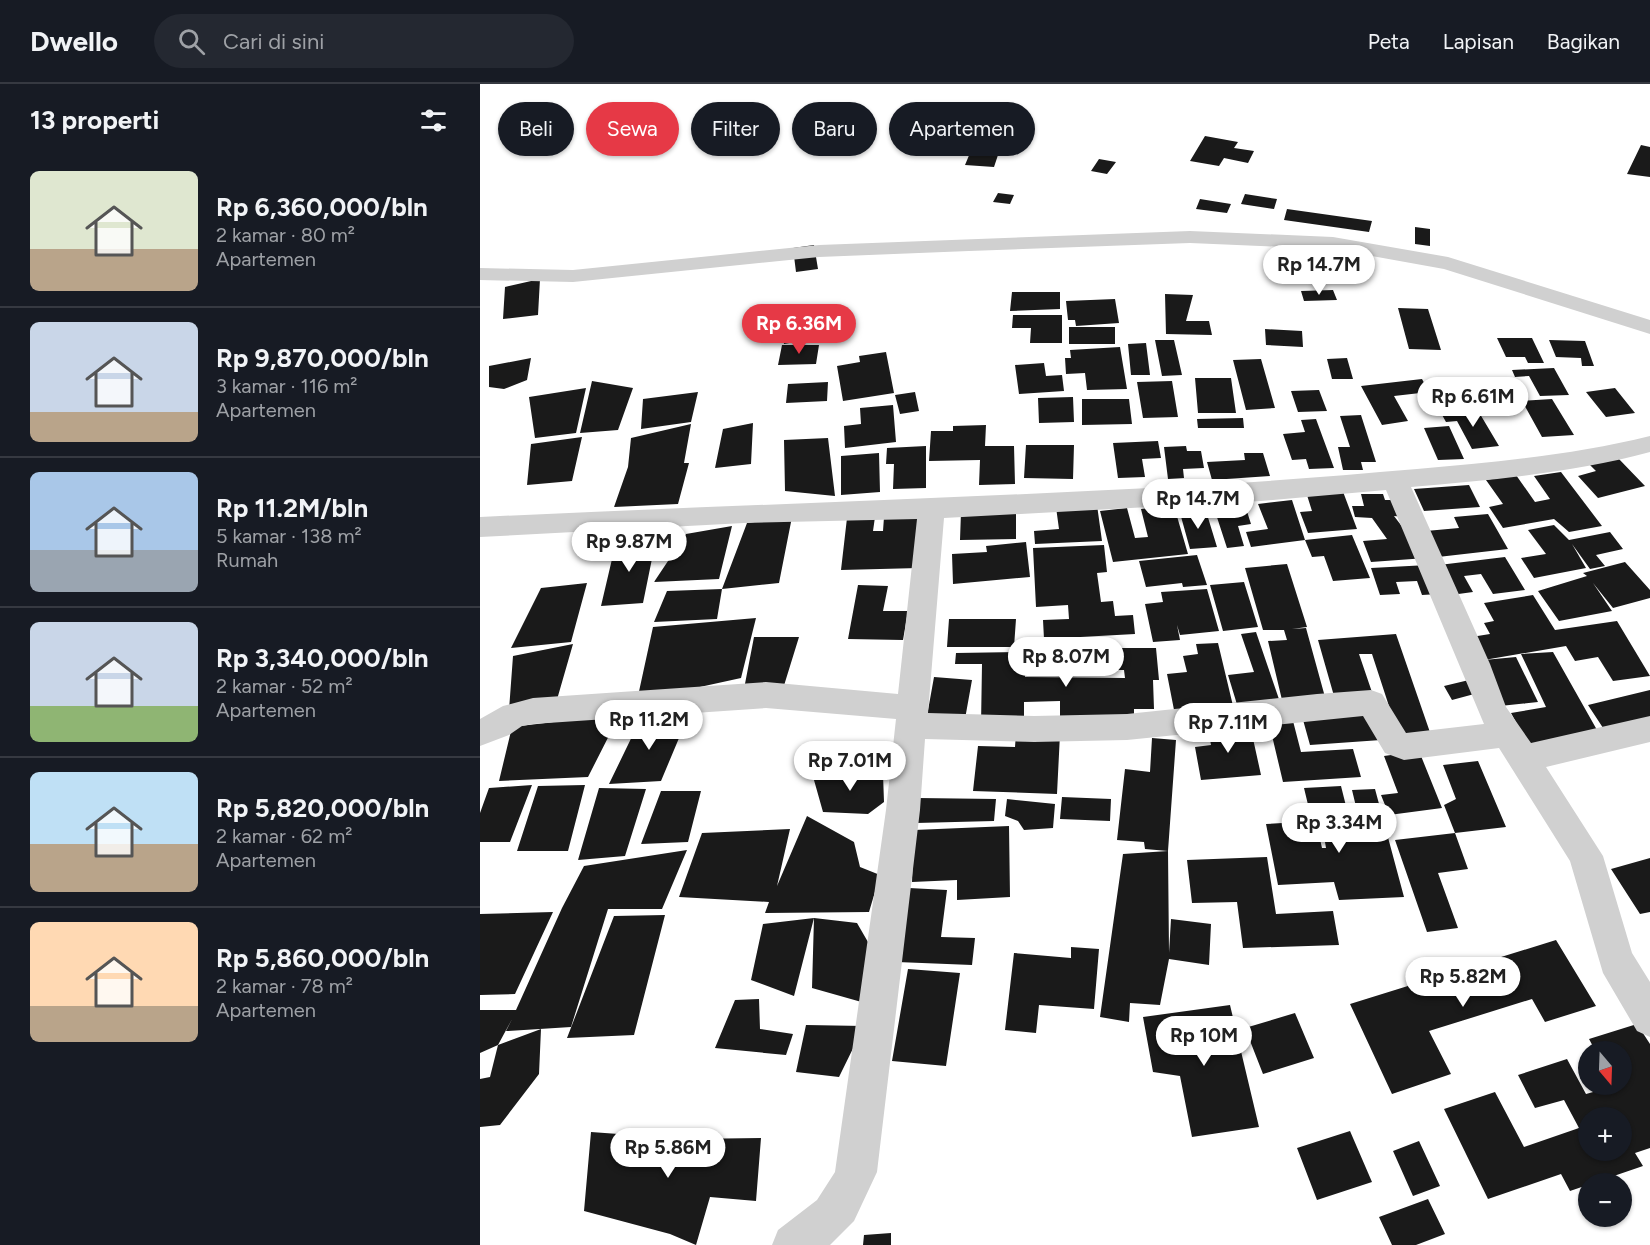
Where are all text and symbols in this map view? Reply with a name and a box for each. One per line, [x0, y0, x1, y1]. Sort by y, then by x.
search box [154, 14, 574, 68]
text: Dwello [30, 24, 118, 58]
icon: search [175, 25, 208, 58]
text: Cari di sini [223, 28, 324, 55]
text: Peta [1368, 29, 1410, 54]
text: Lapisan [1443, 29, 1514, 54]
text: Bagikan [1547, 29, 1620, 54]
chip: Beli [498, 102, 574, 156]
chip: Sewa [586, 102, 679, 156]
chip: Filter [691, 102, 780, 156]
chip: Baru [792, 102, 877, 156]
chip: Apartemen [889, 102, 1035, 156]
text: 13 properti [30, 104, 159, 136]
icon: filters [417, 104, 450, 137]
text: Rp 6,360,000/bln [216, 191, 428, 223]
icon: home [78, 195, 150, 267]
text: 2 kamar · 80 m² [216, 223, 355, 247]
pin: Rp 14.7M [1257, 245, 1381, 296]
text: Apartemen [216, 247, 316, 271]
text: Rp 14.7M [1277, 252, 1361, 276]
pin: Rp 6.36M [737, 304, 861, 355]
text: Rp 6.36M [756, 311, 842, 335]
text: Rp 9,870,000/bln [216, 342, 429, 374]
icon: home [78, 346, 150, 418]
text: 3 kamar · 116 m² [216, 374, 357, 398]
pin: Rp 6.61M [1411, 377, 1535, 428]
text: Rp 6.61M [1431, 384, 1515, 408]
text: Apartemen [216, 398, 316, 422]
pin: Rp 14.7M [1136, 479, 1260, 530]
text: Rp 14.7M [1156, 486, 1240, 510]
text: Rp 11.2M/bln [216, 492, 368, 524]
icon: home [78, 496, 150, 568]
pin: Rp 9.87M [567, 522, 691, 573]
text: 5 kamar · 138 m² [216, 524, 362, 548]
text: Rp 9.87M [586, 529, 672, 553]
text: Rumah [216, 548, 278, 572]
pin: Rp 8.07M [1004, 637, 1128, 688]
text: Rp 3,340,000/bln [216, 642, 429, 674]
text: Rp 8.07M [1022, 644, 1110, 668]
icon: home [78, 646, 150, 718]
text: 2 kamar · 52 m² [216, 674, 353, 698]
text: Apartemen [216, 698, 316, 722]
pin: Rp 11.2M [587, 700, 711, 751]
pin: Rp 7.11M [1166, 703, 1290, 754]
text: Rp 11.2M [609, 707, 689, 731]
text: Rp 7.11M [1188, 710, 1268, 734]
pin: Rp 7.01M [788, 741, 912, 792]
text: Rp 7.01M [808, 748, 892, 772]
text: Rp 5,820,000/bln [216, 792, 429, 824]
icon: home [78, 796, 150, 868]
pin: Rp 3.34M [1277, 803, 1401, 854]
text: Rp 3.34M [1296, 810, 1382, 834]
text: 2 kamar · 62 m² [216, 824, 352, 848]
text: Apartemen [216, 848, 316, 872]
text: Rp 5,860,000/bln [216, 942, 429, 974]
icon: home [78, 946, 150, 1018]
pin: Rp 5.82M [1401, 957, 1525, 1008]
text: Rp 5.82M [1419, 964, 1507, 988]
text: 2 kamar · 78 m² [216, 974, 353, 998]
text: Apartemen [216, 998, 316, 1022]
pin: Rp 10M [1155, 1016, 1253, 1067]
text: Rp 10M [1170, 1023, 1238, 1047]
north arrow [1578, 1041, 1632, 1095]
map controls [1578, 1041, 1632, 1227]
button: + [1578, 1107, 1632, 1161]
pin: Rp 5.86M [606, 1128, 730, 1179]
text: Rp 5.86M [624, 1135, 712, 1159]
button: − [1578, 1173, 1632, 1227]

